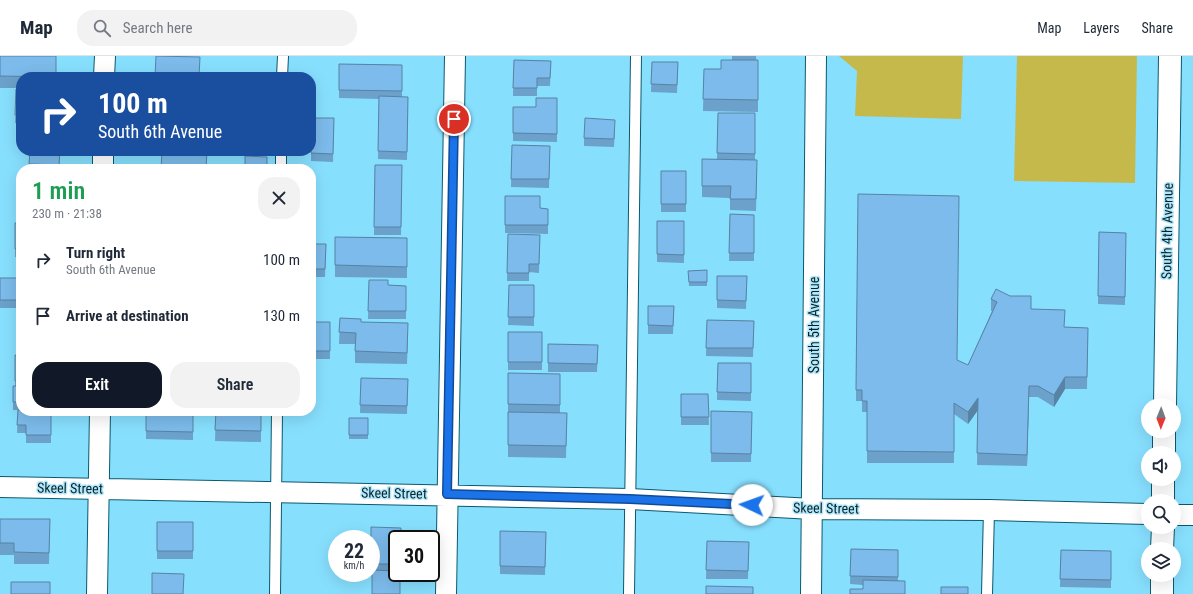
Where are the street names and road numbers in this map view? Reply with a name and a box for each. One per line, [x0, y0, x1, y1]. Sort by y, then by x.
street label: South 4th Avenue [1158, 182, 1176, 279]
street label: South 5th Avenue [806, 276, 822, 373]
street label: Skeel Street [37, 479, 103, 497]
street label: Skeel Street [361, 484, 427, 502]
street label: Skeel Street [793, 499, 859, 517]

